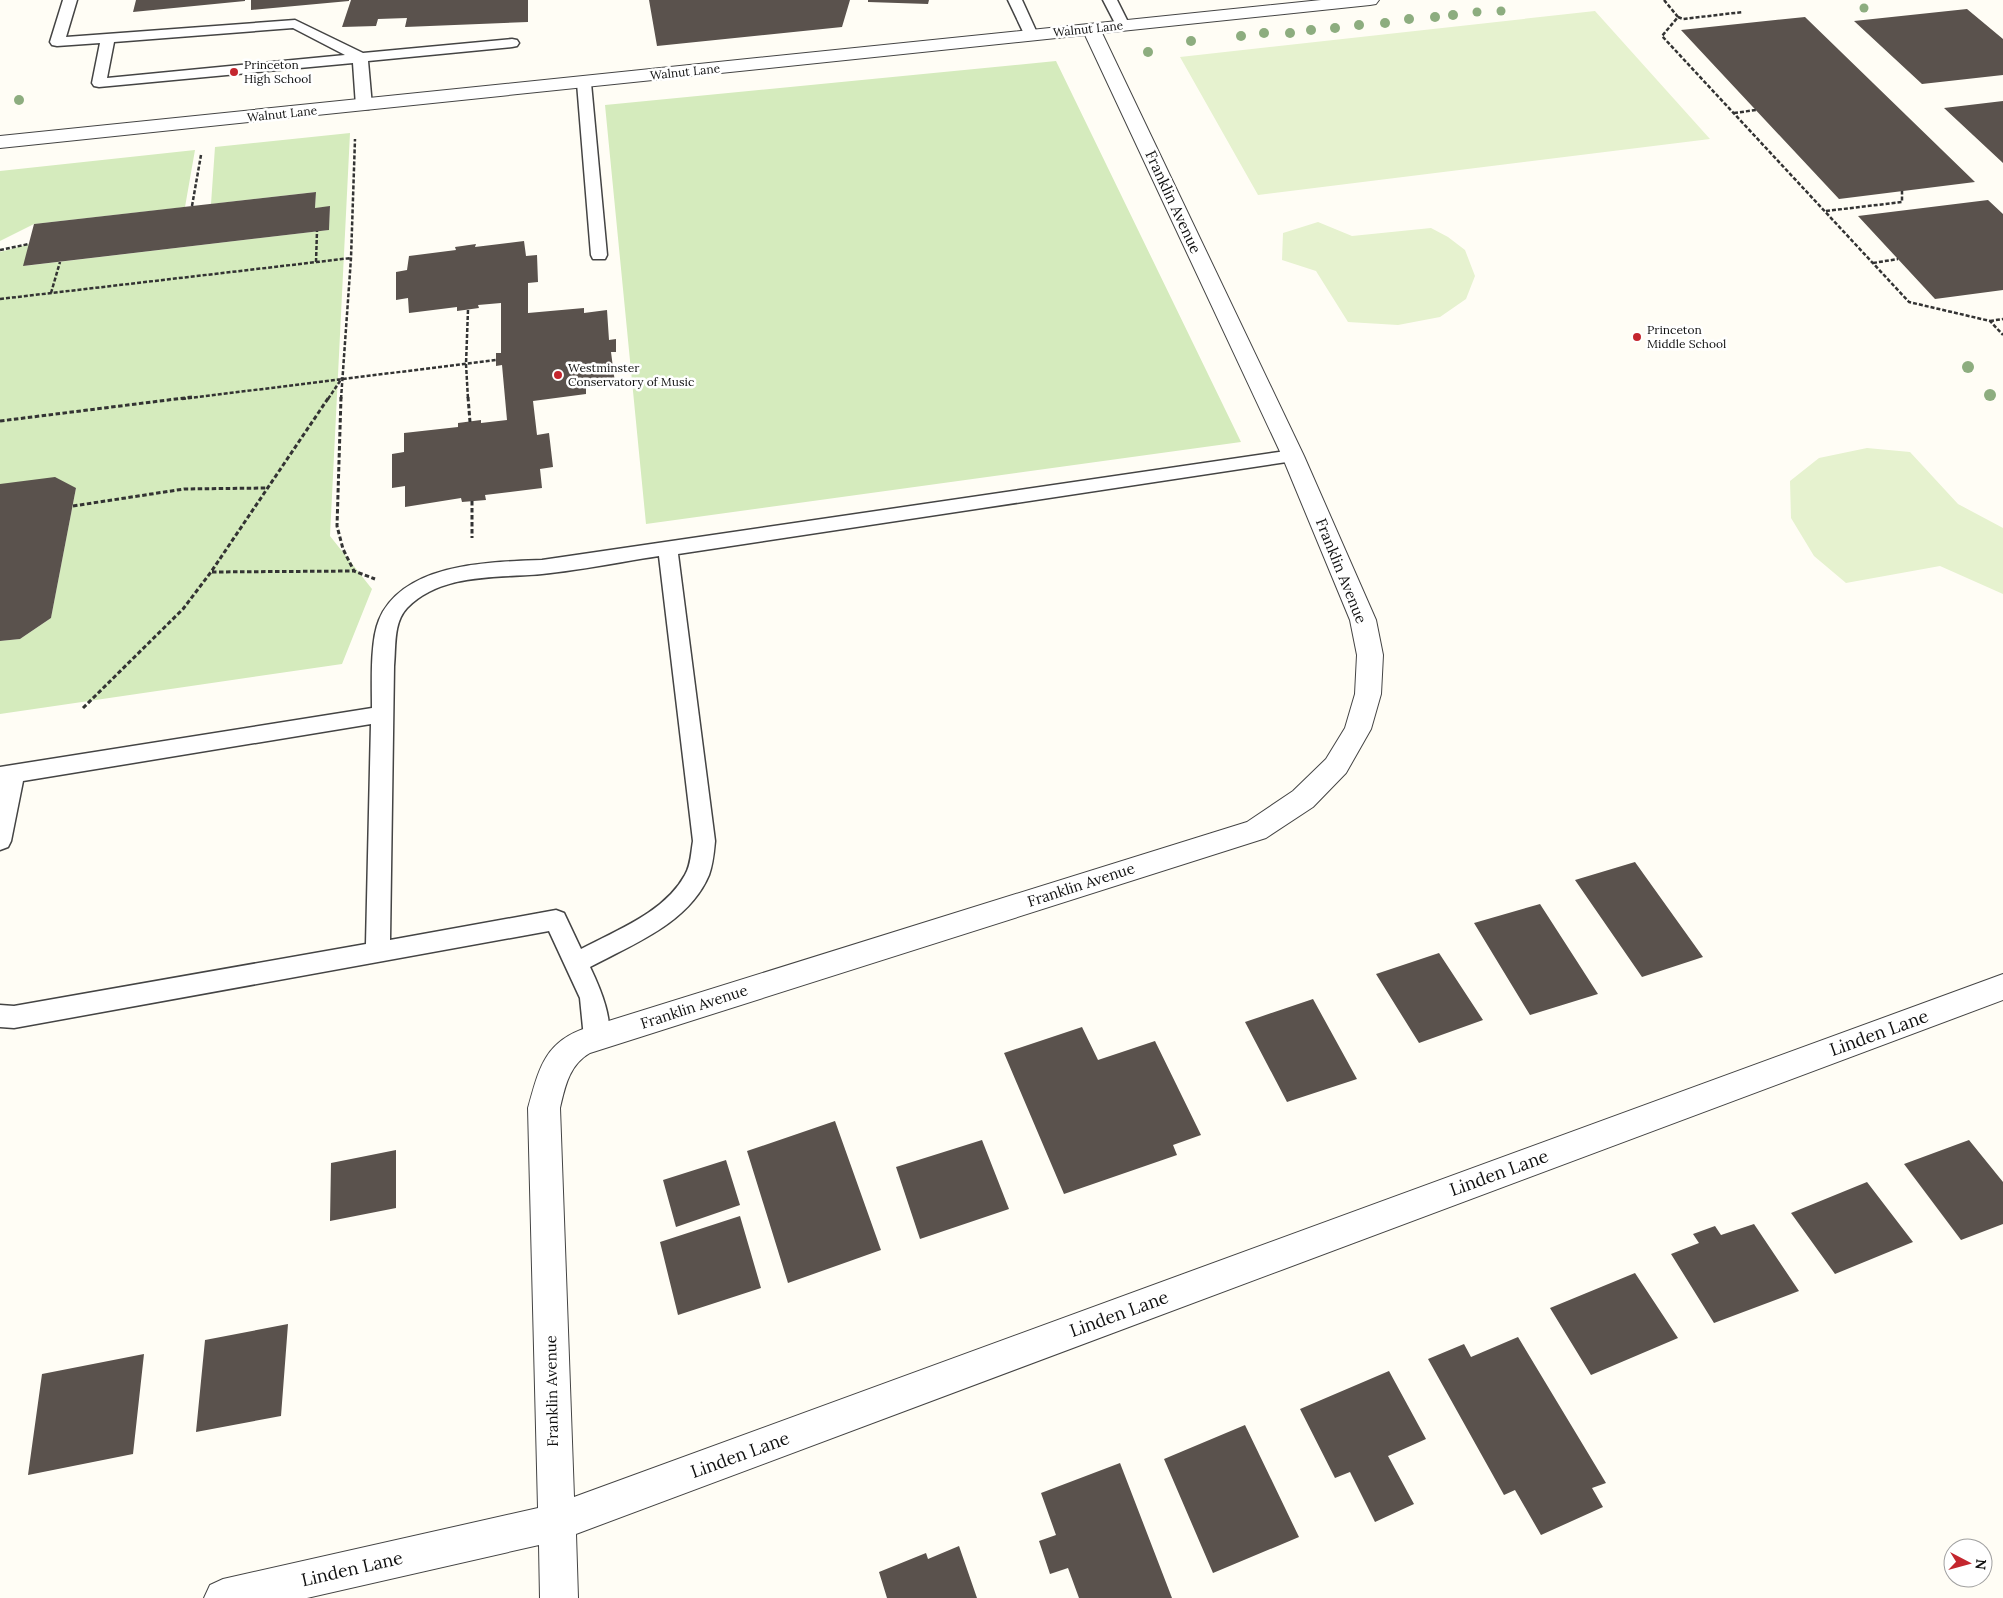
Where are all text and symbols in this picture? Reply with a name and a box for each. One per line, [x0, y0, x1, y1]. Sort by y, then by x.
street label: Walnut Lane [1052, 17, 1124, 40]
place label: Princeton High School [244, 57, 312, 86]
street label: Walnut Lane [649, 60, 721, 83]
marker: Princeton High School [228, 66, 240, 78]
street label: Walnut Lane [246, 102, 318, 125]
street label: Franklin Avenue [1141, 147, 1206, 256]
place label: Princeton Middle School [1647, 322, 1726, 351]
marker: Princeton Middle School [1631, 331, 1643, 343]
place label: Westminster Conservatory of Music [568, 360, 694, 389]
marker: Westminster Conservatory of Music [552, 369, 564, 381]
street label: Franklin Avenue [1312, 516, 1371, 626]
street label: Franklin Avenue [1025, 858, 1137, 911]
street label: Franklin Avenue [638, 980, 750, 1033]
street label: Linden Lane [1826, 1004, 1932, 1061]
street label: Linden Lane [1446, 1144, 1552, 1201]
street label: Linden Lane [1066, 1285, 1172, 1342]
street label: Franklin Avenue [541, 1335, 562, 1447]
street label: Linden Lane [687, 1426, 793, 1483]
north arrow [1943, 1538, 1993, 1588]
street label: Linden Lane [299, 1546, 405, 1591]
text: N [1971, 1558, 1990, 1571]

